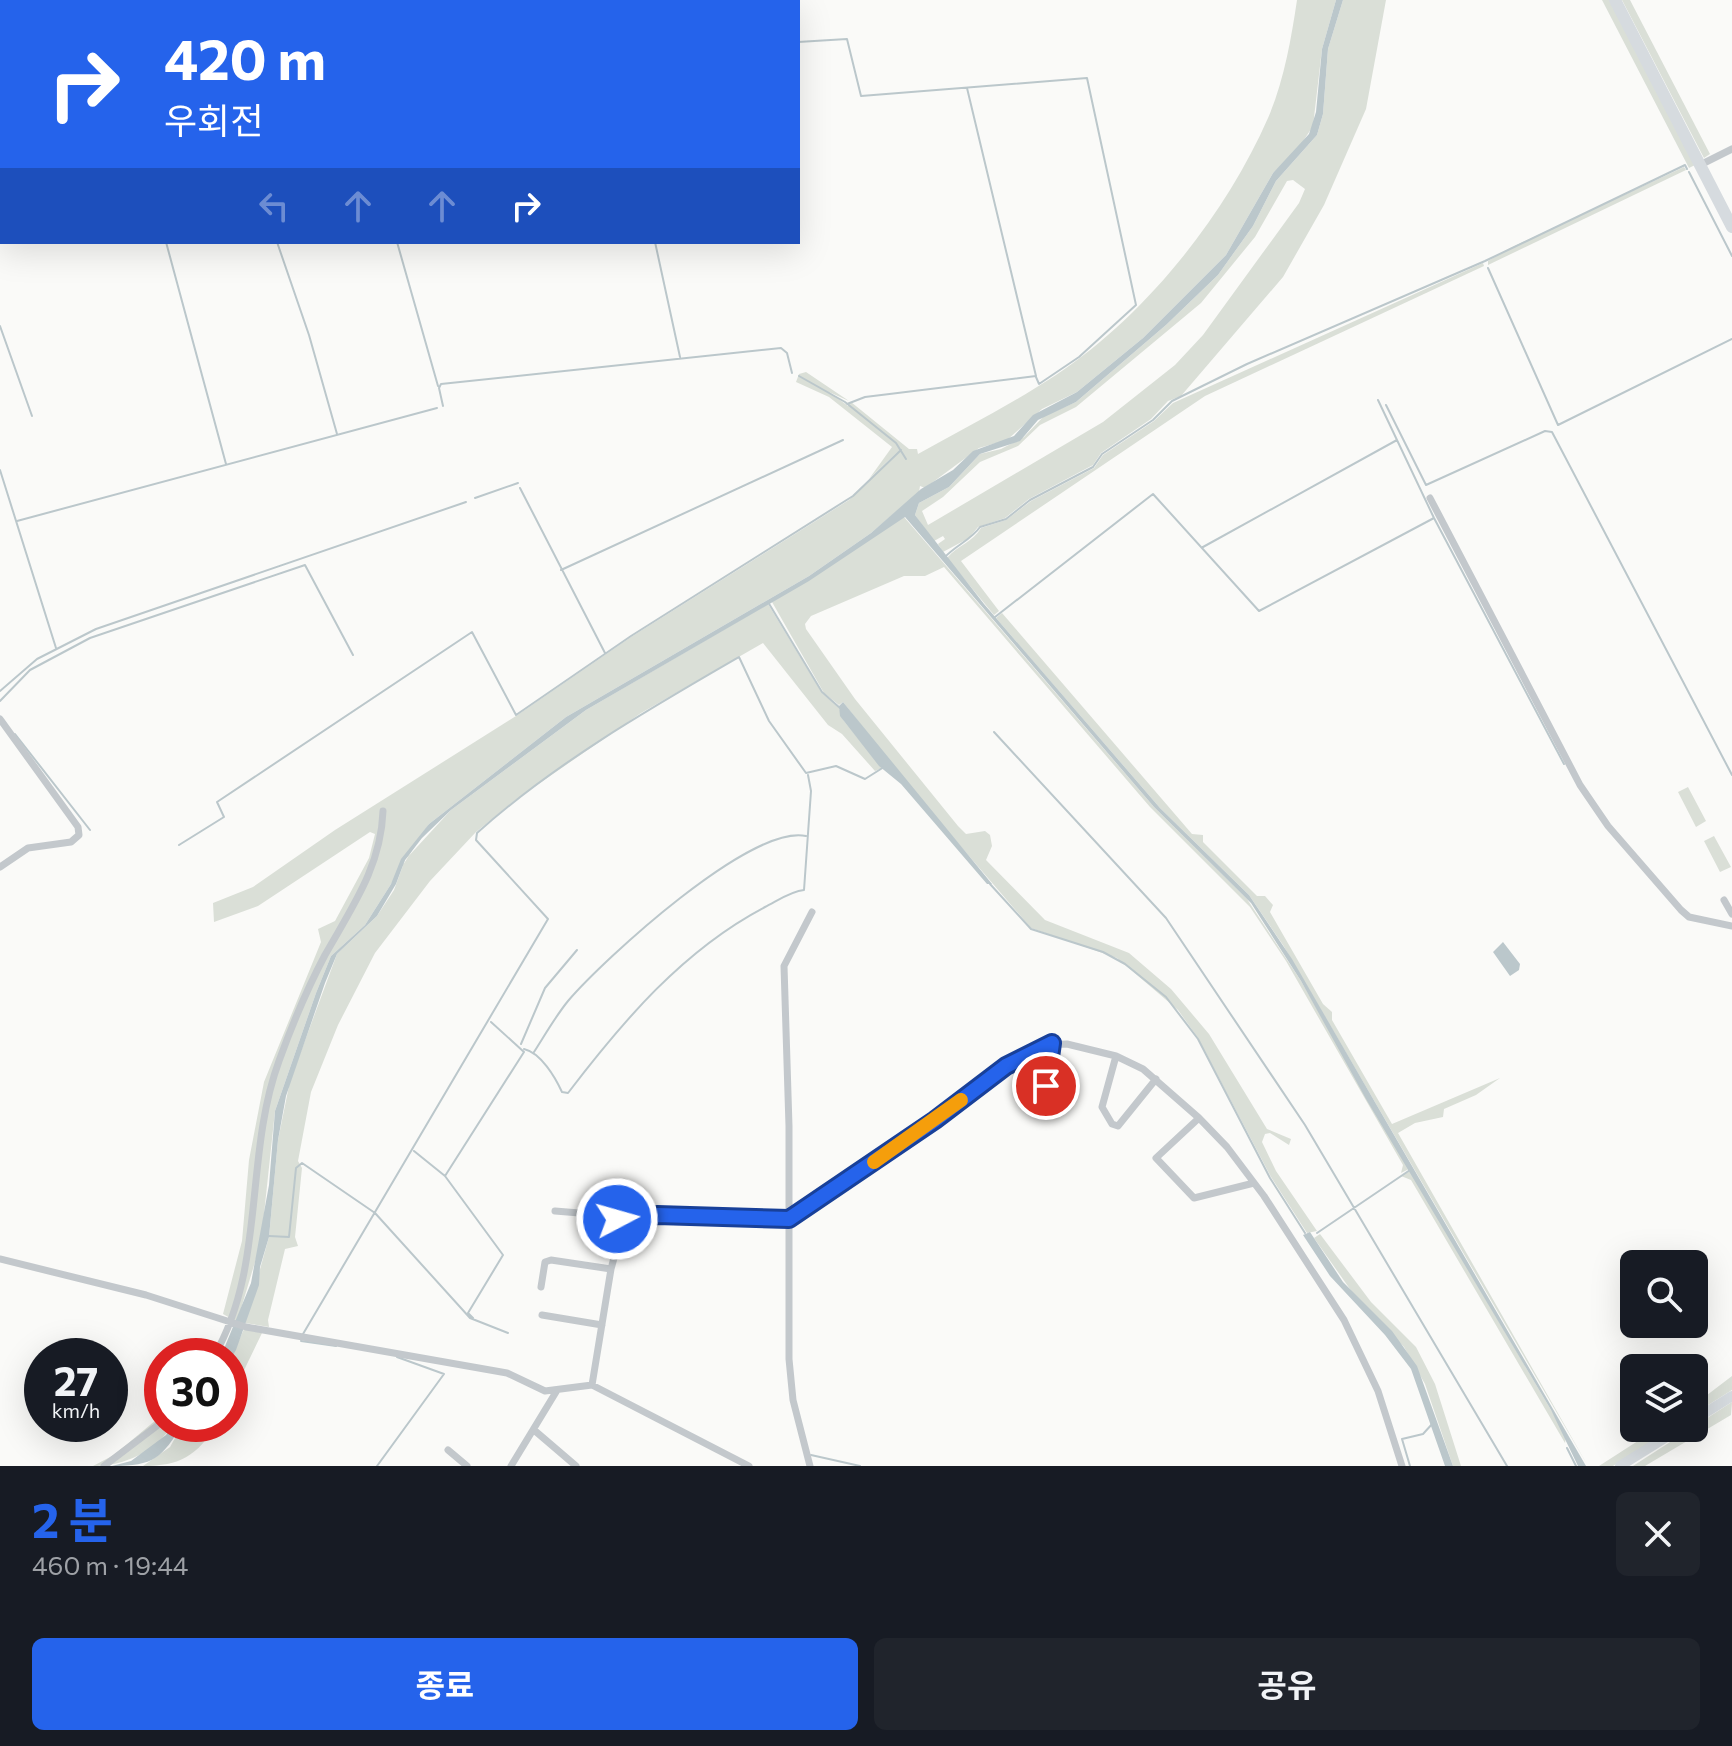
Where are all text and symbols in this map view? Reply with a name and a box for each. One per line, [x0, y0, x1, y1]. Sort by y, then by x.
text: 420 m [164, 23, 326, 92]
icon: right [32, 32, 136, 136]
text: 우회전 [164, 97, 263, 141]
icon: left [252, 184, 296, 228]
icon: ahead [336, 184, 380, 228]
icon: ahead [420, 184, 464, 228]
icon: right [504, 184, 548, 228]
pin [1012, 1052, 1080, 1120]
icon: arrive [1024, 1064, 1068, 1108]
position arrow [575, 1177, 659, 1261]
map controls [1620, 1250, 1708, 1442]
button: search [1620, 1250, 1708, 1338]
speed limit sign: 30 [144, 1338, 248, 1442]
button: layers [1620, 1354, 1708, 1442]
text: 27 [54, 1355, 98, 1404]
text: km/h [52, 1398, 100, 1422]
text: 2 분 [32, 1489, 113, 1548]
button: close [1616, 1492, 1700, 1576]
text: 460 m · 19:44 [32, 1549, 188, 1580]
button: 종료 [32, 1638, 858, 1730]
button: 공유 [874, 1638, 1700, 1730]

